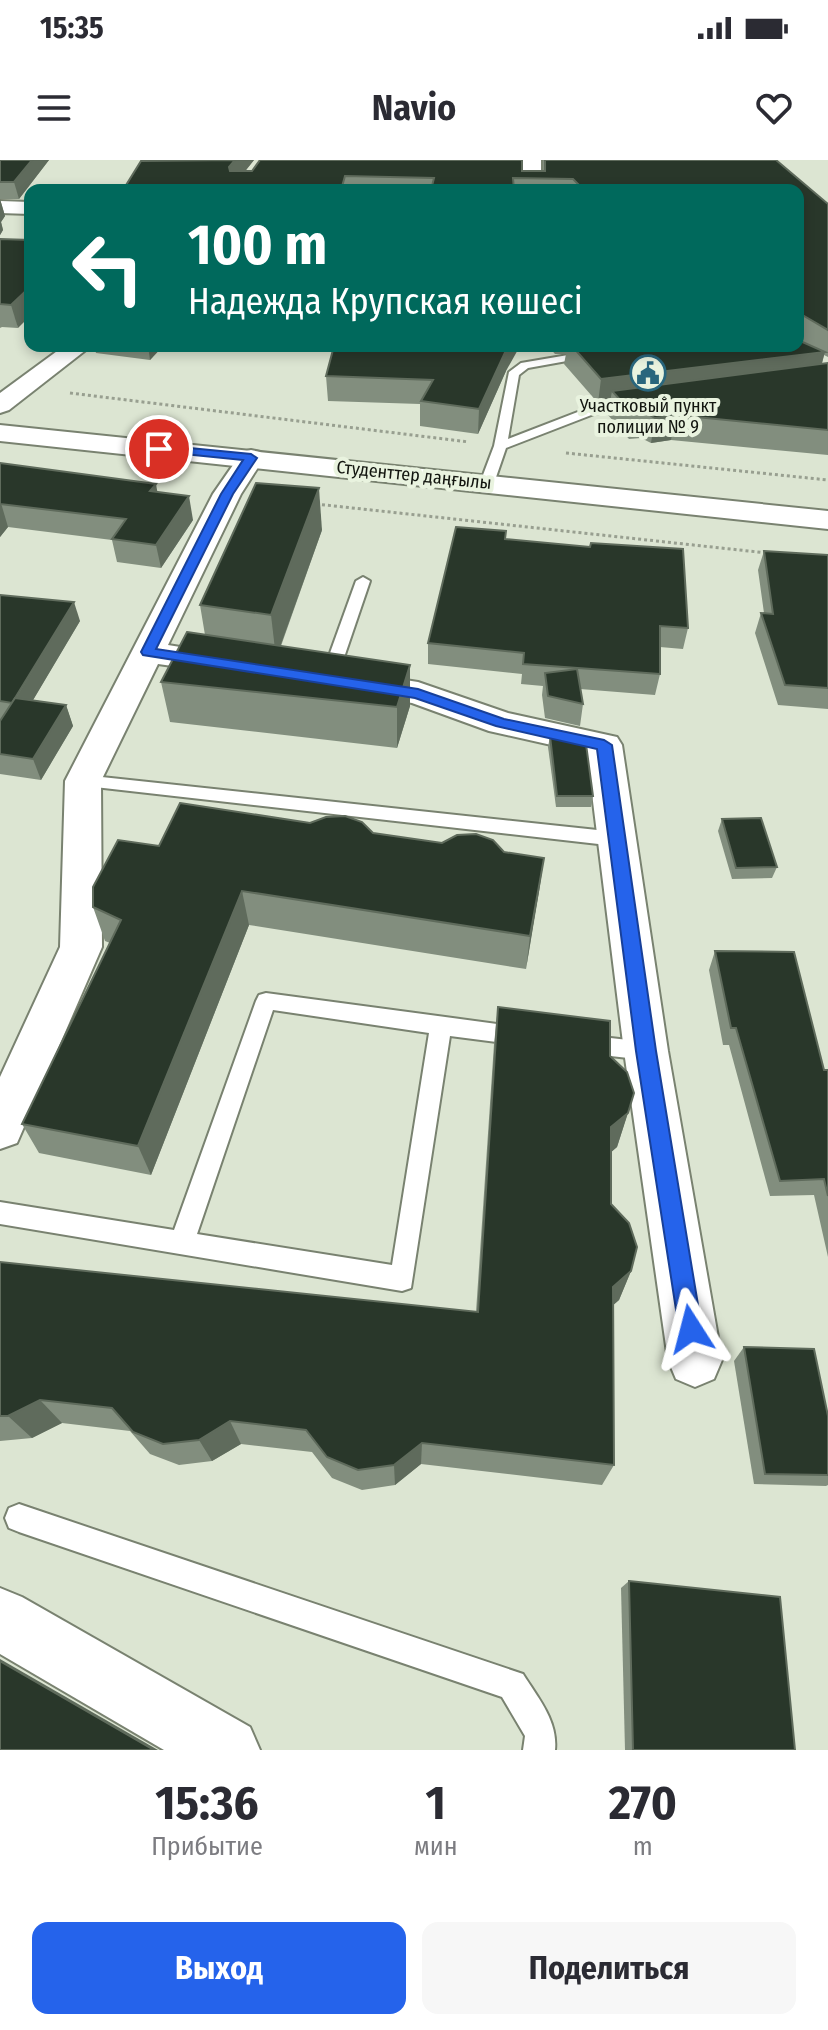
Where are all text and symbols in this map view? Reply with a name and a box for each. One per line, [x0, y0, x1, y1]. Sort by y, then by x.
text: 15:35 [40, 10, 104, 46]
icon: menu [32, 86, 76, 130]
text: Navio [372, 86, 456, 130]
icon: heart [752, 86, 796, 130]
text: 100 m [188, 212, 327, 279]
icon: left [56, 216, 160, 320]
text: Надежда Крупская көшесі [188, 280, 583, 324]
public building icon: Участковый пункт полиции № 9 [629, 354, 667, 392]
place label: Участковый пункт полиции № 9 [579, 395, 717, 438]
pin [125, 415, 193, 483]
icon: arrive [137, 427, 181, 471]
street label: Студенттер даңғылы [335, 456, 493, 494]
position arrow [649, 1287, 733, 1371]
text: 15:36 [155, 1774, 259, 1832]
text: 1 [426, 1774, 446, 1832]
text: 270 [609, 1774, 677, 1832]
text: Прибытие [151, 1831, 263, 1862]
text: мин [414, 1831, 458, 1862]
text: m [633, 1831, 653, 1862]
button: Выход [32, 1922, 406, 2014]
button: Поделиться [422, 1922, 796, 2014]

